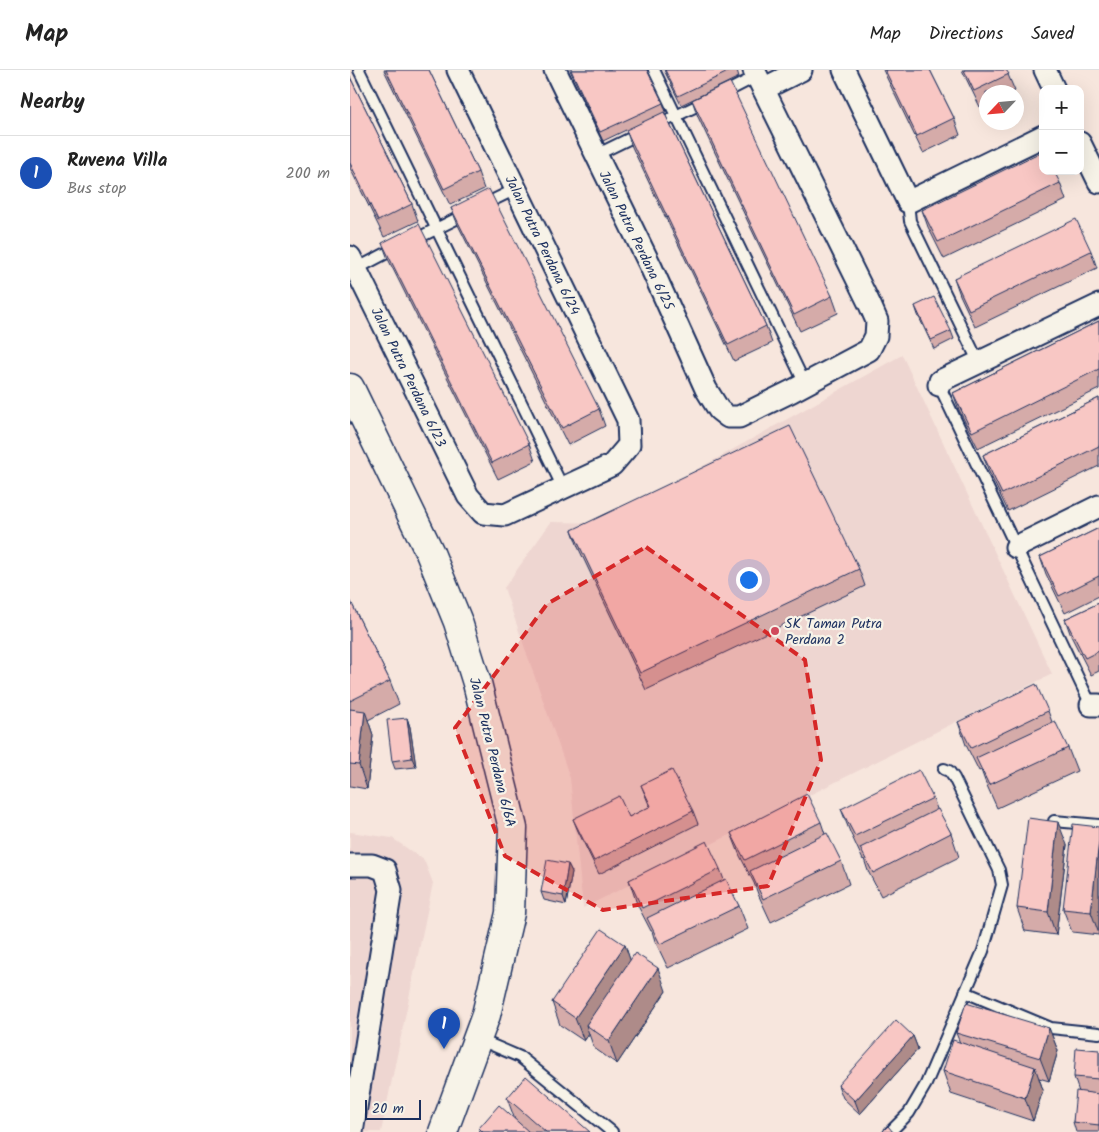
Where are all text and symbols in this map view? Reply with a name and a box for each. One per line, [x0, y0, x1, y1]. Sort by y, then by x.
text: Map [25, 15, 68, 54]
text: Map [869, 20, 901, 49]
text: Directions [929, 20, 1003, 49]
text: Saved [1031, 20, 1074, 49]
north arrow [979, 85, 1024, 130]
map controls [1039, 85, 1084, 175]
button: + [1039, 85, 1084, 130]
text: Nearby [20, 86, 85, 119]
button: − [1039, 130, 1084, 175]
text: Ruvena Villa [67, 146, 167, 176]
text: 1 [34, 161, 38, 186]
text: 200 m [286, 161, 330, 186]
street label: Jalan Putra Perdana 6/25 [593, 167, 680, 315]
street label: Jalan Putra Perdana 6/24 [499, 172, 586, 319]
text: Bus stop [67, 176, 126, 201]
street label: Jalan Putra Perdana 6/23 [365, 304, 452, 451]
your location [736, 567, 762, 593]
place label: SK Taman Putra Perdana 2 [785, 613, 882, 651]
marker: SK Taman Putra Perdana 2 [769, 625, 781, 637]
street label: Jalan Putra Perdana 6/6A [463, 675, 521, 829]
pin: 1 [428, 1008, 460, 1049]
scale bar [365, 1097, 421, 1120]
text: 20 m [372, 1098, 404, 1120]

